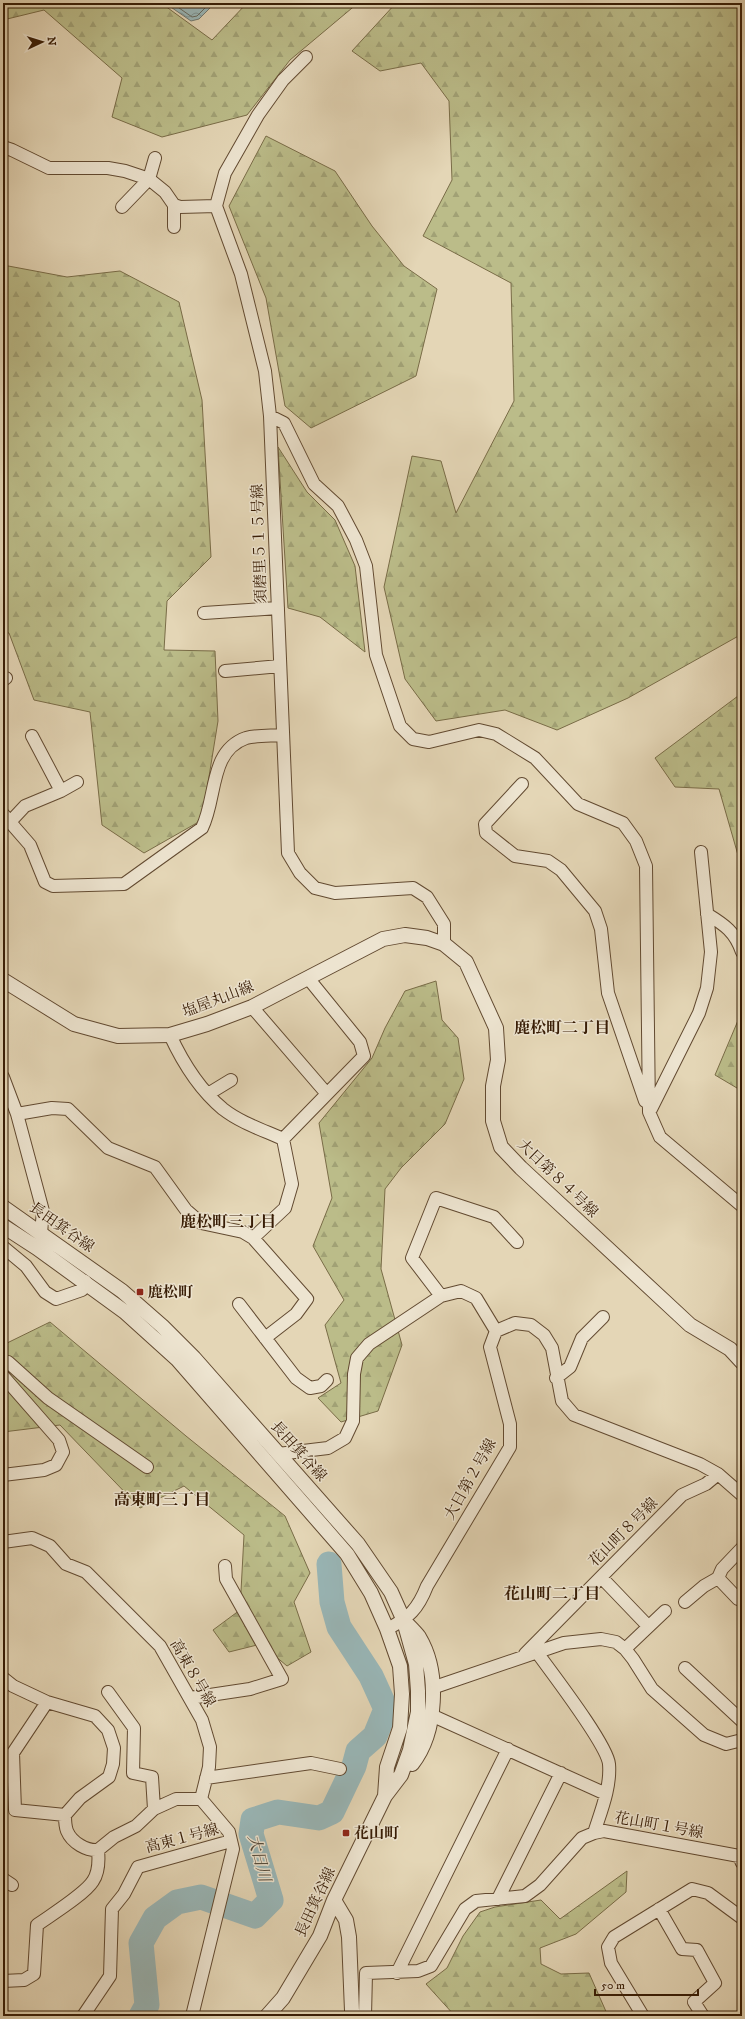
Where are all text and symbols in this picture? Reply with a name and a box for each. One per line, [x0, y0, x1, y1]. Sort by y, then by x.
north arrow [22, 22, 62, 62]
text: N [44, 36, 58, 46]
street label: 須磨里５１５号線 [248, 484, 271, 604]
street label: 塩屋丸山線 [180, 977, 257, 1022]
district label: 鹿松町二丁目 [514, 1018, 610, 1038]
street label: 大日第８４号線 [513, 1135, 602, 1222]
street label: 長田箕谷線 [26, 1198, 98, 1257]
district label: 鹿松町三丁目 [180, 1212, 276, 1232]
place label: 鹿松町 [148, 1283, 193, 1302]
marker: 鹿松町 [135, 1287, 145, 1297]
street label: 長田箕谷線 [266, 1417, 331, 1486]
street label: 大日第２号線 [440, 1435, 501, 1523]
district label: 高東町三丁目 [114, 1490, 210, 1510]
street label: 花山町８号線 [585, 1494, 662, 1571]
district label: 花山町二丁目 [504, 1584, 600, 1604]
street label: 高東８号線 [166, 1636, 220, 1710]
street label: 花山町１号線 [613, 1808, 705, 1843]
street label: 高東１号線 [143, 1820, 221, 1857]
place label: 花山町 [354, 1824, 399, 1843]
marker: 花山町 [341, 1828, 351, 1838]
water label: 大日川 [243, 1832, 275, 1886]
street label: 長田箕谷線 [291, 1864, 340, 1940]
scale bar [595, 1971, 698, 1997]
text: 50 m [601, 1978, 625, 1993]

